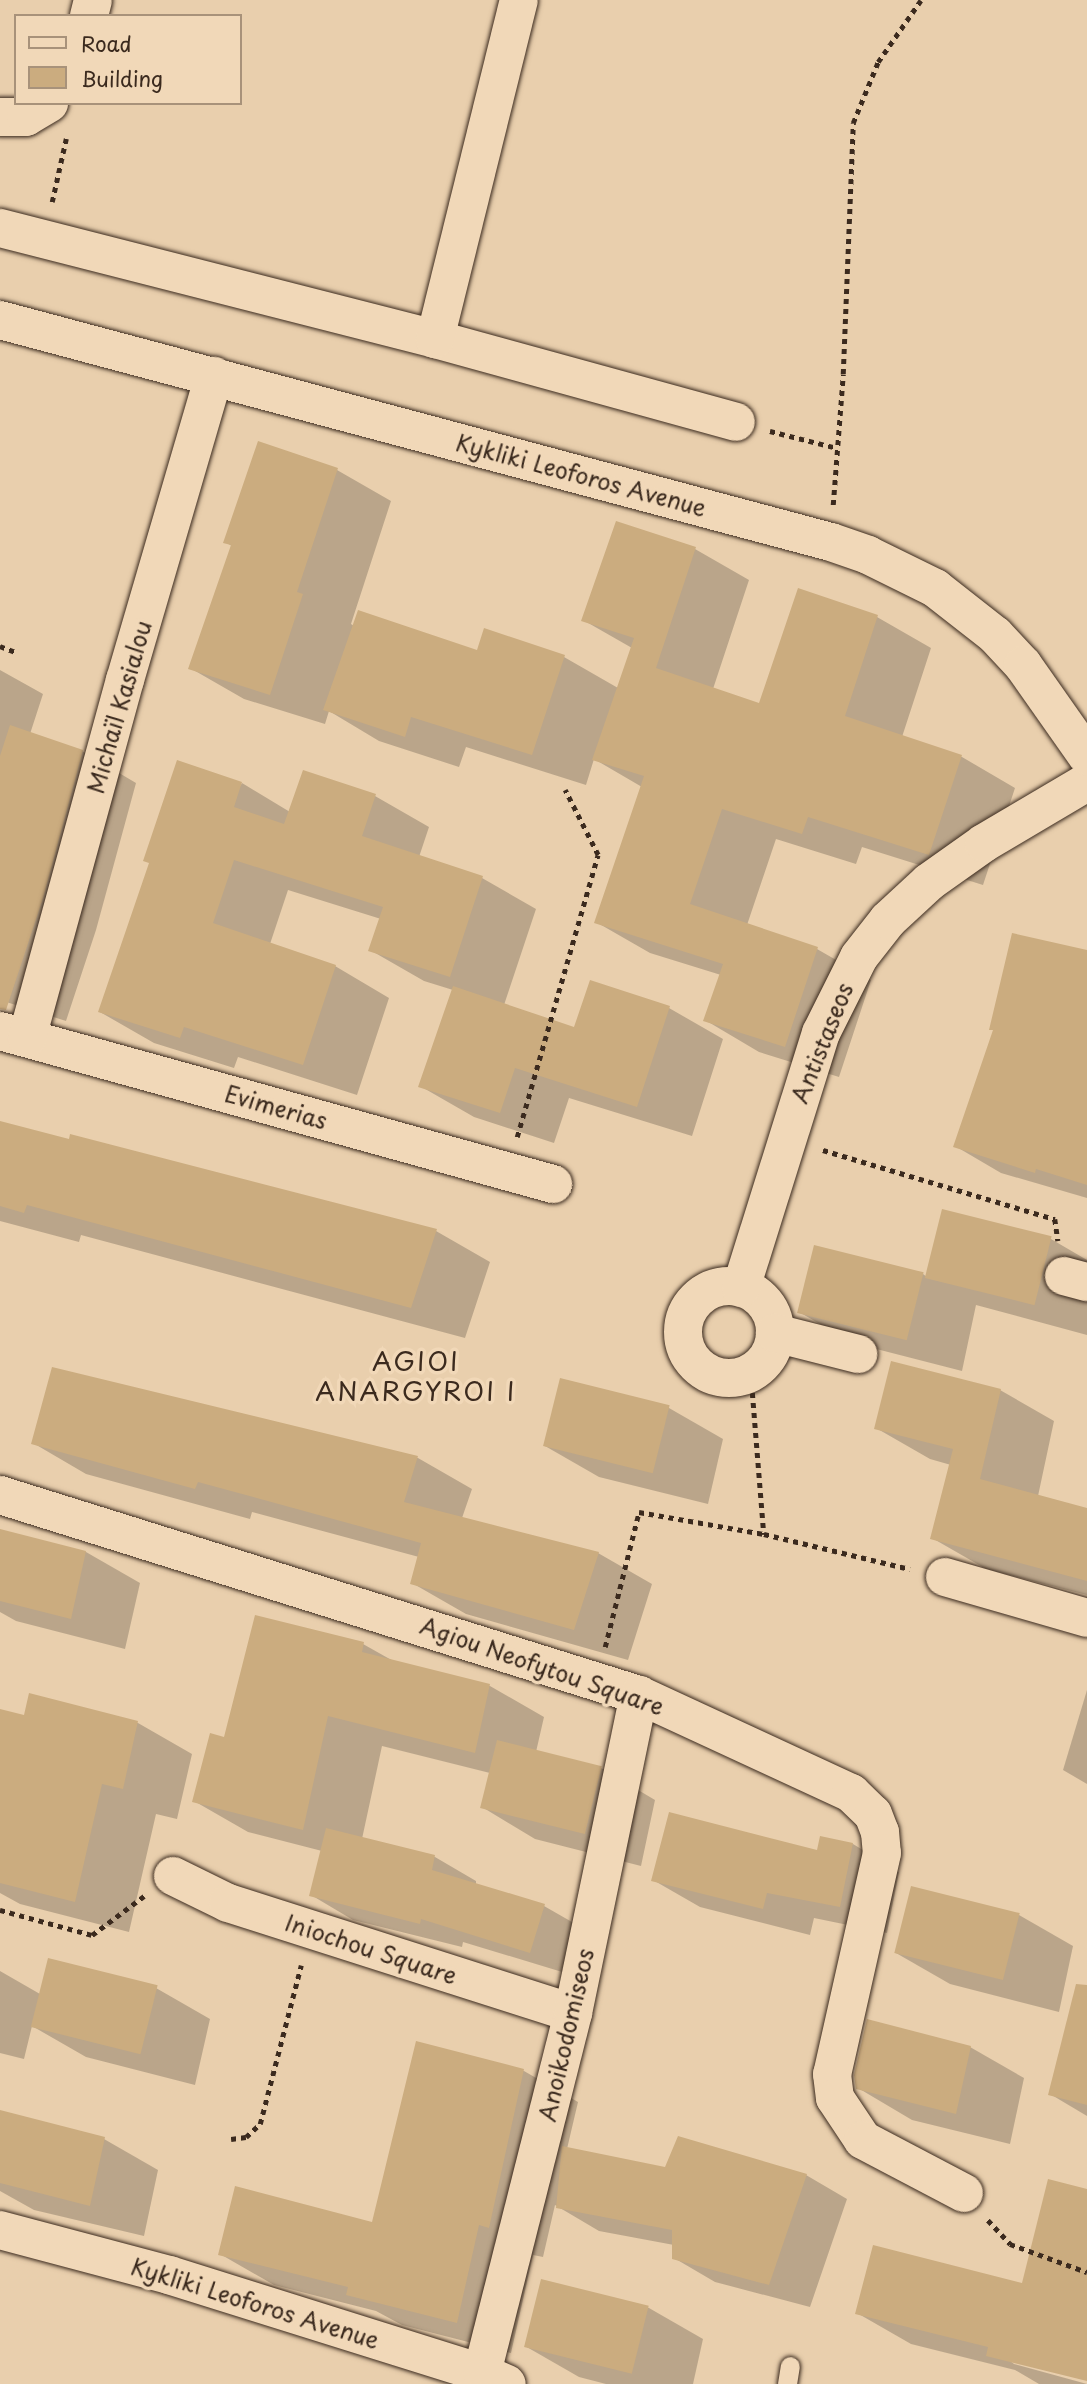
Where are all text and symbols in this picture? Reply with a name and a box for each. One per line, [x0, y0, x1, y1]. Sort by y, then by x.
legend [14, 14, 242, 105]
text: Road [81, 27, 132, 59]
text: Building [81, 62, 163, 94]
street label: Kykliki Leoforos Avenue [453, 428, 709, 522]
street label: Michaïl Kasialou [81, 617, 157, 797]
street label: Antistaseos [785, 979, 859, 1107]
street label: Evimerias [222, 1079, 330, 1135]
district label: AGIOI ANARGYROI I [317, 1345, 515, 1406]
street label: Agiou Neofytou Square [416, 1611, 668, 1721]
street label: Iniochou Square [282, 1908, 460, 1990]
street label: Anoikodomiseos [533, 1946, 599, 2124]
street label: Kykliki Leoforos Avenue [128, 2252, 382, 2354]

